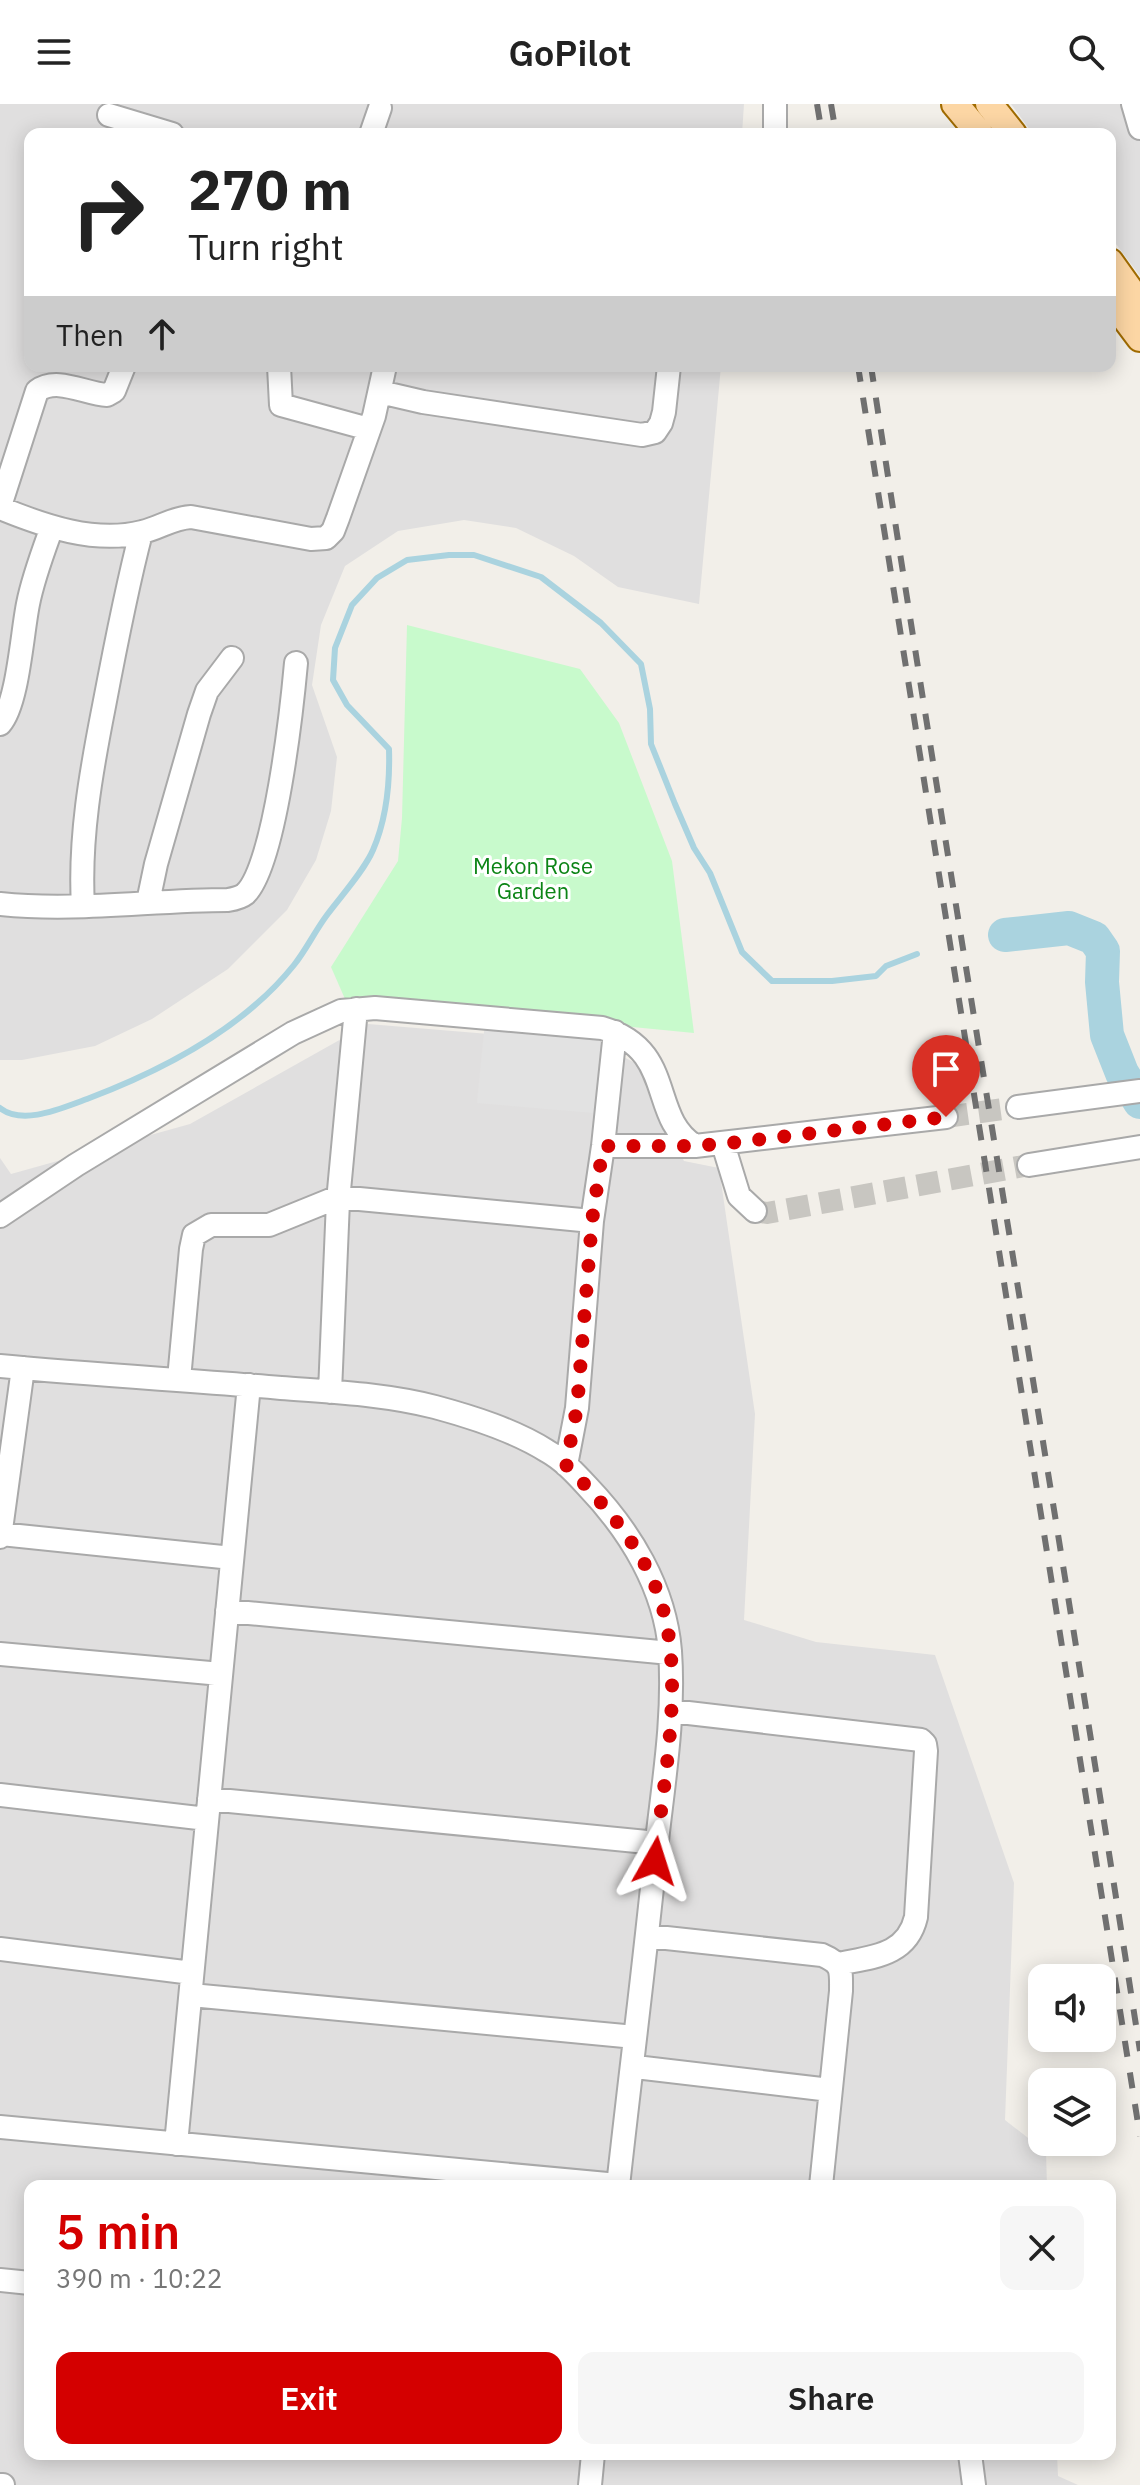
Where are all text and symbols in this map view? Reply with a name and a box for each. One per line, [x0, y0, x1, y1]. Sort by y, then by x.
text: GoPilot [508, 29, 632, 76]
icon: menu [32, 30, 76, 74]
icon: search [1064, 30, 1108, 74]
text: 270 m [188, 153, 352, 225]
icon: right [56, 160, 160, 264]
text: Turn right [188, 223, 344, 270]
icon: ahead [140, 312, 184, 356]
text: Then [56, 315, 124, 354]
park label: Mekon Rose Garden [473, 851, 593, 905]
pin [912, 1035, 980, 1117]
icon: arrive [924, 1047, 968, 1091]
position arrow [613, 1819, 697, 1903]
map controls [1028, 1964, 1116, 2156]
button: sound [1028, 1964, 1116, 2052]
button: layers [1028, 2068, 1116, 2156]
text: 5 min [56, 2200, 180, 2262]
button: close [1000, 2206, 1084, 2290]
text: 390 m · 10:22 [56, 2261, 222, 2295]
button: Exit [56, 2352, 562, 2444]
button: Share [578, 2352, 1084, 2444]

